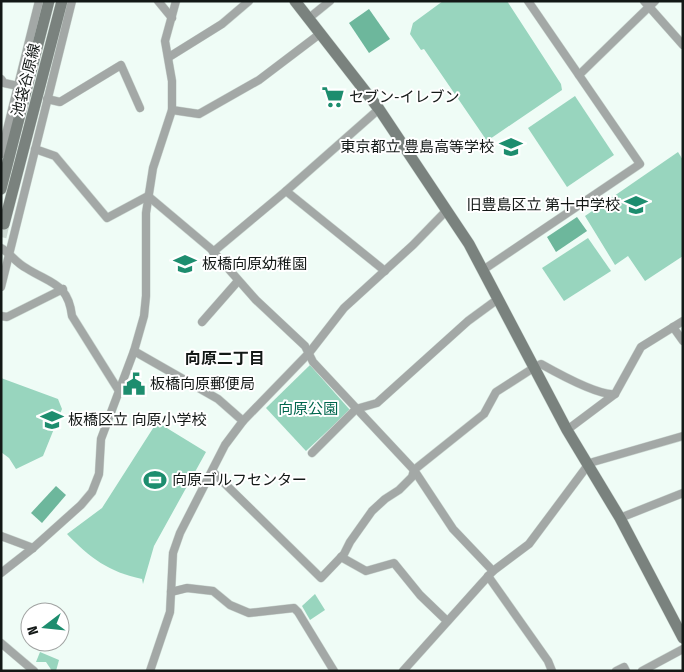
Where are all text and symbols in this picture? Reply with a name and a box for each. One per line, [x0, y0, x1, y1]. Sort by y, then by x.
street label: 池袋谷原線 [8, 41, 44, 119]
supermarket icon: セブン-イレブン [320, 84, 346, 110]
place label: セブン-イレブン [349, 88, 460, 106]
school or university icon: 東京都立 豊島高等学校 [498, 134, 524, 160]
place label: 東京都立 豊島高等学校 [340, 138, 494, 156]
school or university icon: 旧豊島区立 第十中学校 [623, 192, 649, 218]
place label: 旧豊島区立 第十中学校 [466, 196, 620, 214]
school or university icon: 板橋向原幼稚園 [172, 251, 198, 277]
place label: 板橋向原幼稚園 [202, 255, 307, 273]
district label: 向原二丁目 [185, 349, 265, 368]
public building icon: 板橋向原郵便局 [121, 371, 147, 397]
place label: 板橋向原郵便局 [150, 375, 255, 393]
park label: 向原公園 [278, 400, 338, 418]
school or university icon: 板橋区立 向原小学校 [39, 407, 65, 433]
place label: 板橋区立 向原小学校 [68, 411, 207, 429]
sports icon: 向原ゴルフセンター [142, 467, 168, 493]
place label: 向原ゴルフセンター [172, 471, 307, 489]
north arrow [20, 602, 70, 652]
text: N [24, 624, 42, 637]

